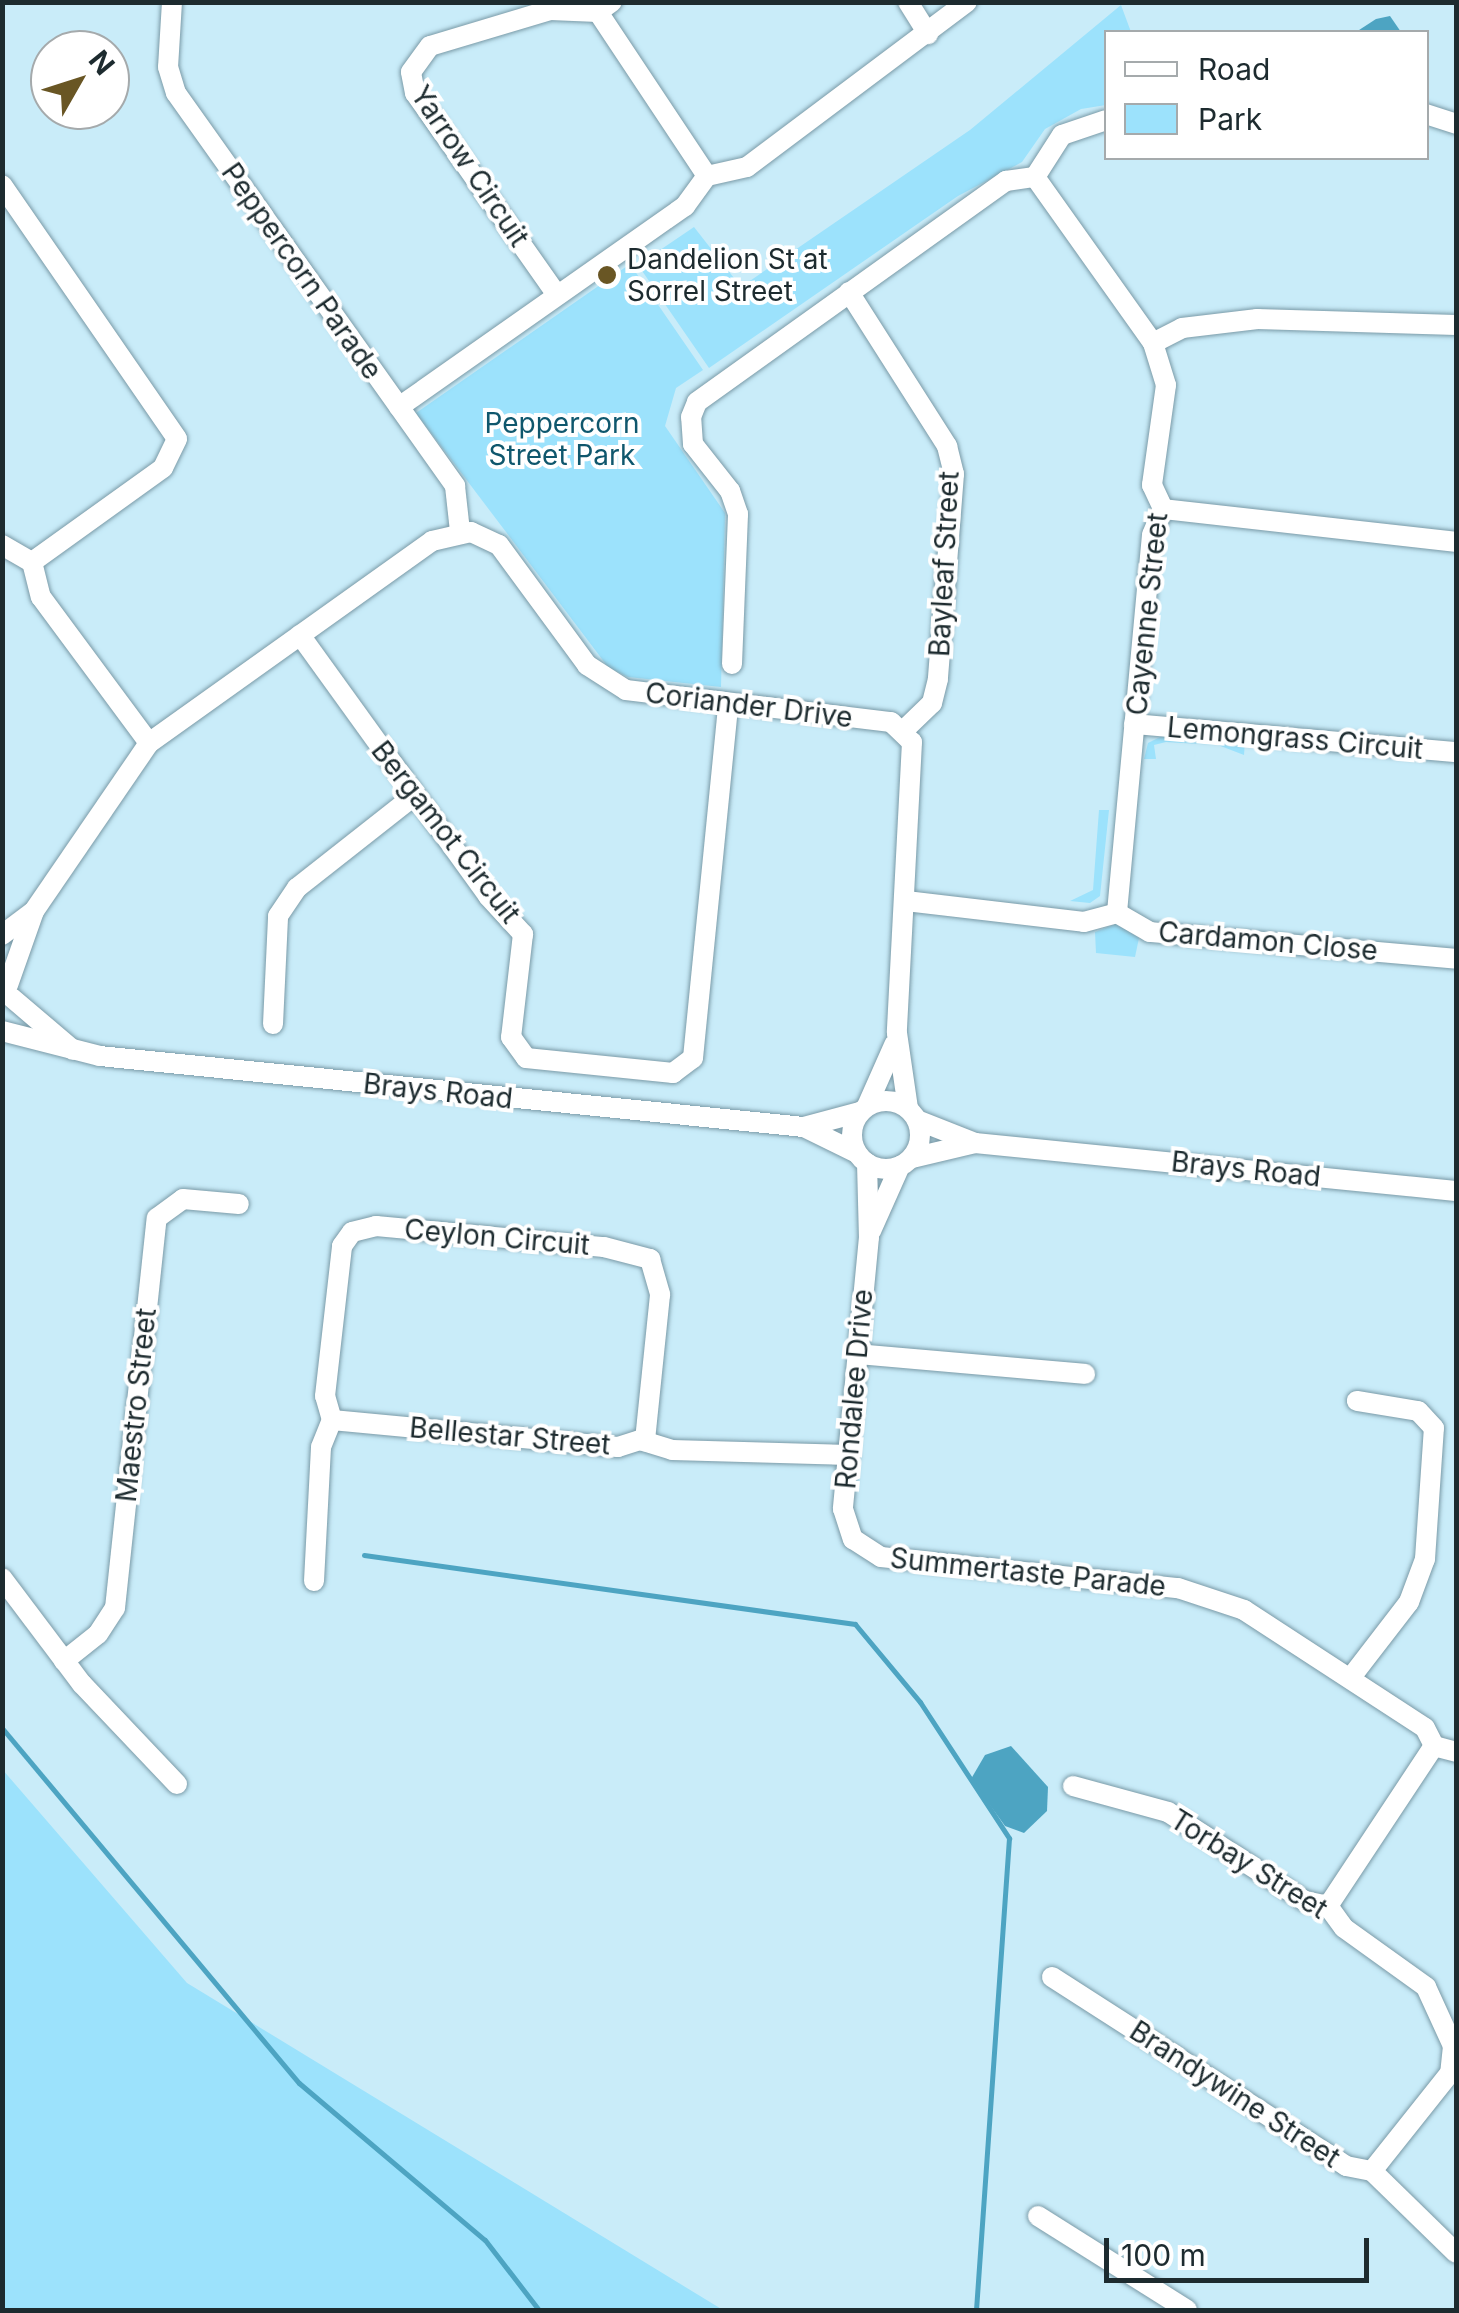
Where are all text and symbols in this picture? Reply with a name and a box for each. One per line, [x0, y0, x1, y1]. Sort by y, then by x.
north arrow [30, 30, 130, 130]
legend [1104, 30, 1429, 160]
text: N [82, 43, 122, 81]
text: Road [1198, 51, 1270, 87]
street label: Yarrow Circuit [404, 79, 536, 253]
text: Park [1198, 101, 1262, 137]
street label: Peppercorn Parade [215, 156, 389, 386]
place label: Dandelion St at Sorrel Street [627, 242, 828, 308]
marker: Dandelion St at Sorrel Street [596, 264, 618, 286]
park label: Peppercorn Street Park [484, 406, 640, 472]
street label: Bayleaf Street [922, 470, 966, 658]
street label: Cayenne Street [1120, 511, 1174, 717]
street label: Coriander Drive [643, 676, 855, 734]
street label: Lemongrass Circuit [1166, 710, 1424, 766]
street label: Bergamot Circuit [364, 734, 528, 930]
street label: Cardamon Close [1157, 915, 1379, 967]
street label: Brays Road [362, 1066, 514, 1116]
street label: Brays Road [1170, 1144, 1322, 1194]
street label: Ceylon Circuit [403, 1212, 591, 1262]
street label: Rondalee Drive [829, 1288, 879, 1490]
street label: Maestro Street [109, 1306, 163, 1504]
street label: Bellestar Street [408, 1410, 612, 1462]
street label: Summertaste Parade [888, 1541, 1168, 1603]
street label: Torbay Street [1164, 1802, 1334, 1926]
street label: Brandywine Street [1124, 2014, 1346, 2174]
scale bar [1109, 2218, 1374, 2280]
text: 100 m [1121, 2237, 1206, 2273]

